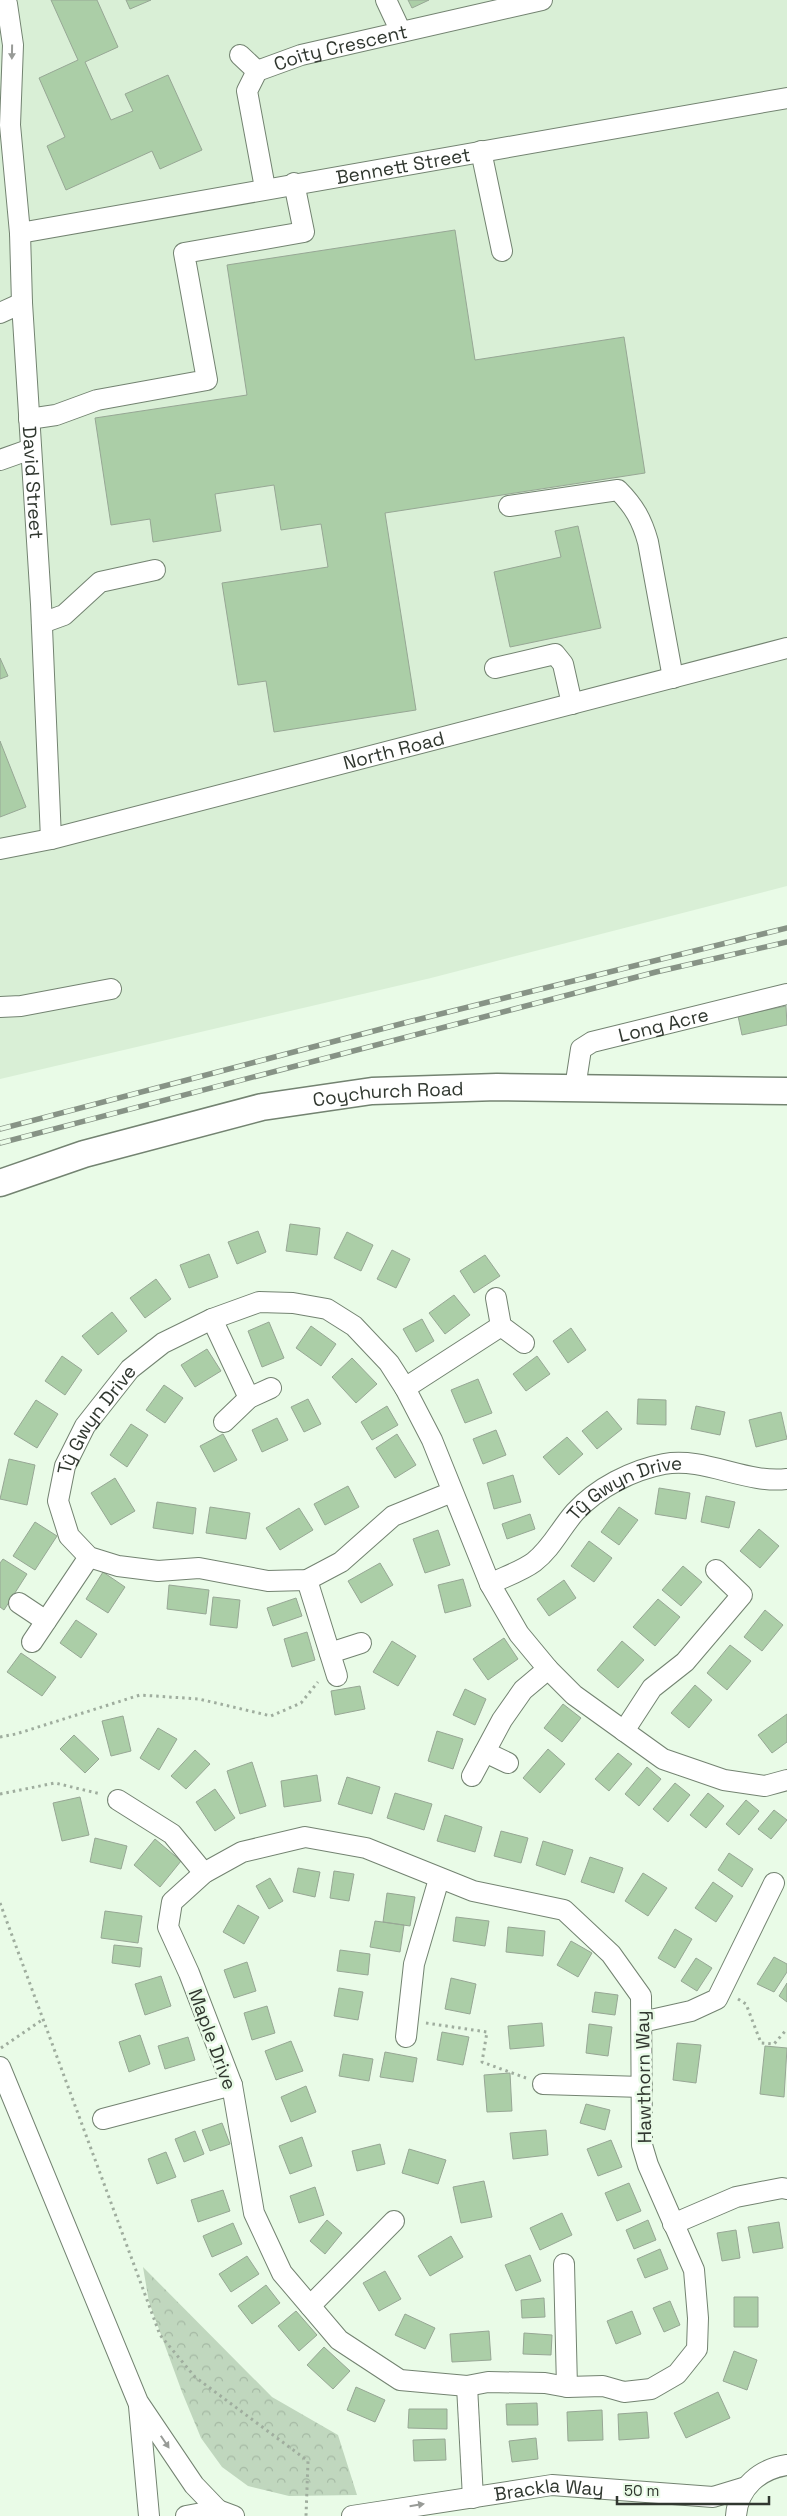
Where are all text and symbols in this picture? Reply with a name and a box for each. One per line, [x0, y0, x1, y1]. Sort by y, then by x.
street label: Coity Crescent [270, 19, 410, 77]
one-way arrow [8, 44, 16, 60]
street label: Bennett Street [334, 142, 472, 190]
street label: David Street [17, 425, 49, 540]
street label: North Road [341, 725, 447, 776]
street label: Long Acre [616, 1002, 711, 1048]
street label: Coychurch Road [311, 1076, 464, 1112]
street label: Tŷ Gwyn Drive [52, 1360, 142, 1476]
street label: Tŷ Gwyn Drive [561, 1451, 682, 1526]
street label: Maple Drive [183, 1985, 242, 2093]
street label: Hawthorn Way [630, 2010, 657, 2144]
one-way arrow [161, 2436, 170, 2449]
street label: Brackla Way [492, 2473, 605, 2507]
scale bar [617, 2474, 770, 2506]
text: 50 m [624, 2481, 659, 2500]
one-way arrow [409, 2500, 425, 2508]

